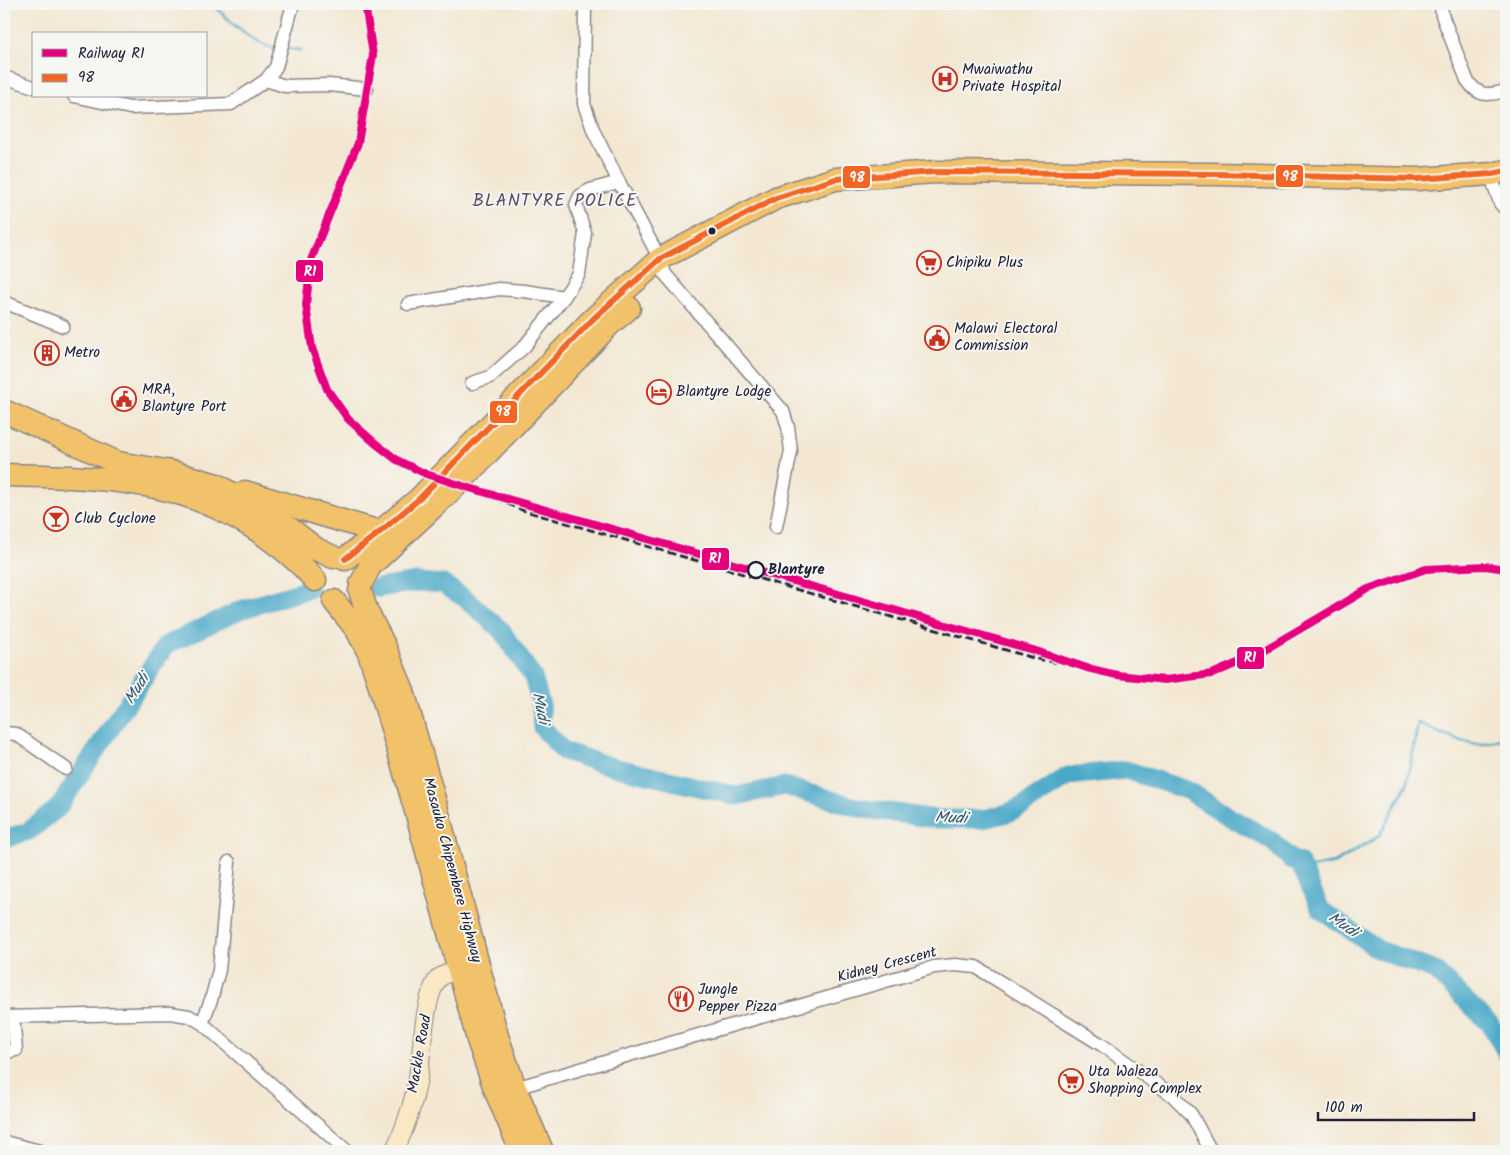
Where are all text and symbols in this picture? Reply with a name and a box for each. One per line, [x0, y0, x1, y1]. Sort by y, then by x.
legend [32, 32, 208, 98]
text: Railway R1 [78, 42, 145, 66]
place label: Mwaiwathu Private Hospital [962, 58, 1061, 99]
text: 98 [78, 66, 95, 90]
hospital icon: Mwaiwathu Private Hospital [932, 66, 958, 92]
line badge: 98 [1275, 164, 1304, 188]
line badge: 98 [842, 165, 871, 189]
text: 98 [1282, 166, 1298, 188]
text: 98 [849, 167, 865, 189]
district label: BLANTYRE POLICE [472, 187, 638, 216]
unlabelled marker [707, 226, 717, 236]
supermarket icon: Chipiku Plus [916, 250, 942, 276]
place label: Chipiku Plus [946, 251, 1024, 275]
line badge: R1 [295, 259, 324, 283]
text: R1 [304, 261, 317, 283]
place label: Malawi Electoral Commission [954, 317, 1058, 358]
public building icon: Malawi Electoral Commission [924, 325, 950, 351]
building icon: Metro [34, 340, 60, 366]
place label: Metro [64, 341, 100, 365]
place label: MRA, Blantyre Port [142, 378, 227, 419]
hotel icon: Blantyre Lodge [646, 379, 672, 405]
place label: Blantyre Lodge [676, 380, 771, 404]
public building icon: MRA, Blantyre Port [111, 386, 137, 412]
line badge: 98 [489, 400, 518, 424]
text: 98 [495, 401, 511, 423]
bar icon: Club Cyclone [43, 506, 69, 532]
place label: Club Cyclone [74, 507, 156, 531]
line badge: R1 [701, 547, 730, 571]
text: R1 [709, 548, 722, 570]
place label: Blantyre [768, 558, 825, 582]
marker: Blantyre [747, 561, 765, 579]
line badge: R1 [1236, 646, 1265, 670]
text: R1 [1244, 647, 1257, 669]
water label: Mudi [118, 666, 158, 709]
water label: Mudi [524, 690, 556, 729]
street label: Masauko Chipembere Highway [416, 775, 489, 966]
water label: Mudi [935, 805, 971, 831]
water label: Mudi [1323, 906, 1366, 946]
street label: Kidney Crescent [835, 940, 940, 990]
place label: Jungle Pepper Pizza [698, 978, 777, 1019]
restaurant icon: Jungle Pepper Pizza [668, 986, 694, 1012]
street label: Mackle Road [401, 1012, 439, 1095]
place label: Uta Waleza Shopping Complex [1088, 1060, 1202, 1101]
supermarket icon: Uta Waleza Shopping Complex [1058, 1068, 1084, 1094]
scale bar [1318, 1090, 1474, 1122]
text: 100 m [1325, 1096, 1363, 1120]

